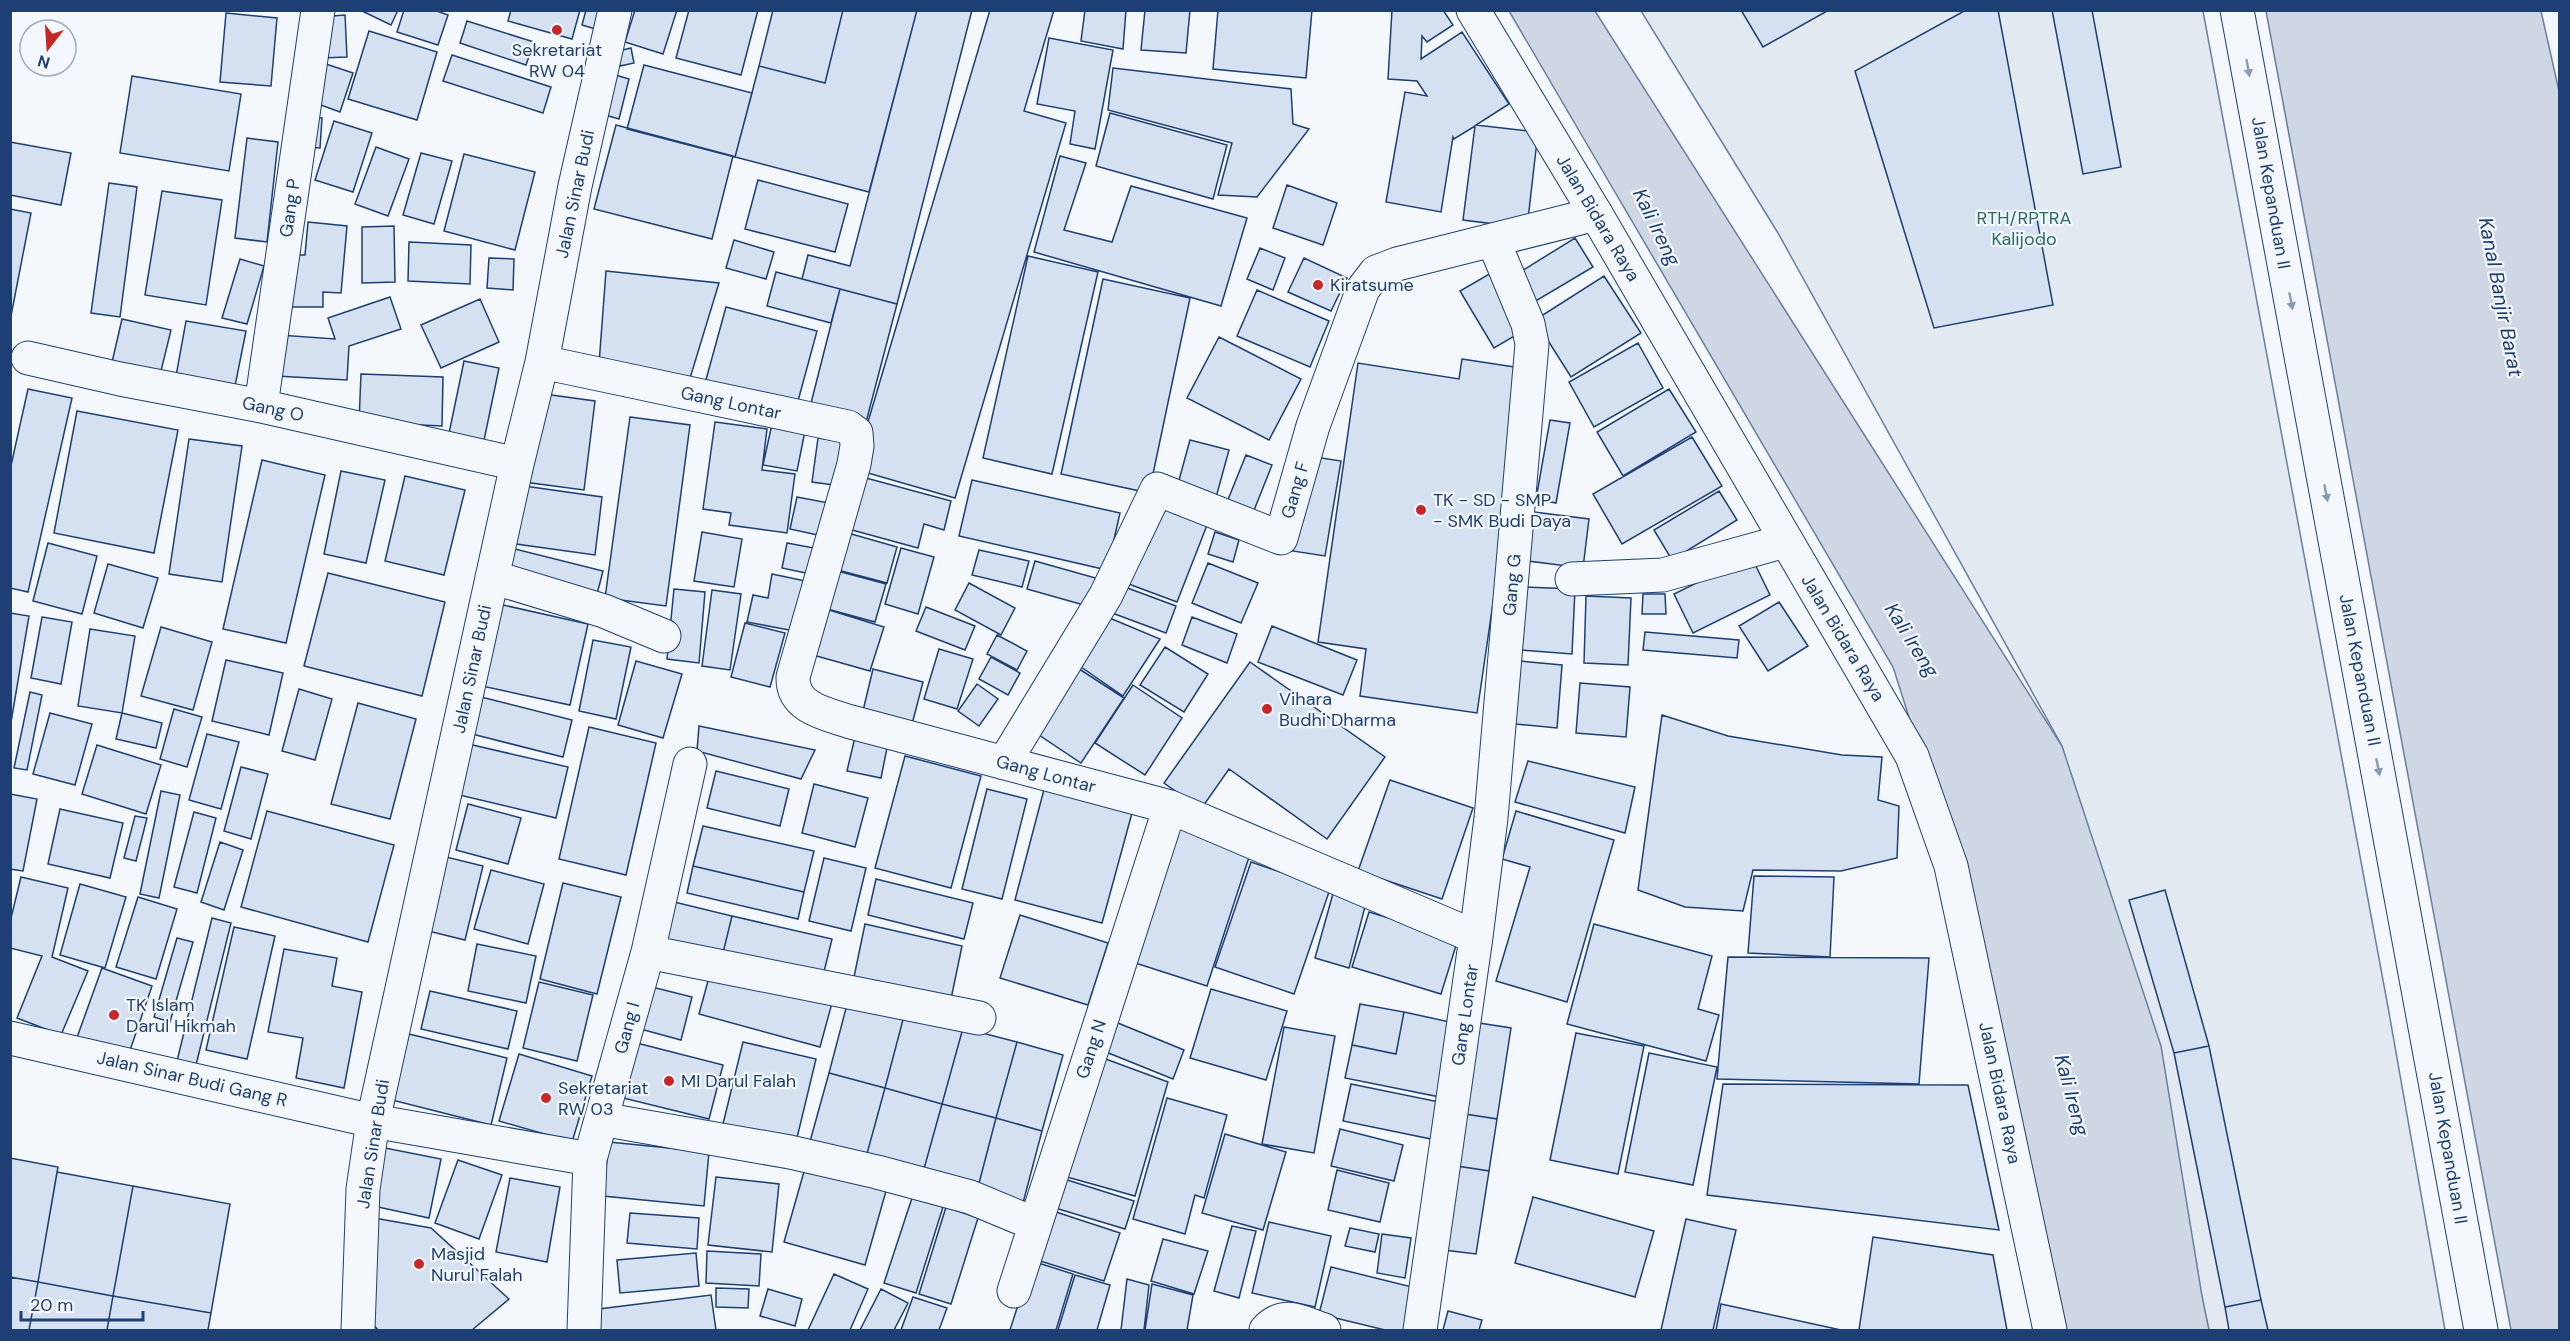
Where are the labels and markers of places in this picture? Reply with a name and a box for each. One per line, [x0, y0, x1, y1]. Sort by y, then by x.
marker: Sekretariat RW 04 [550, 23, 564, 37]
place label: Sekretariat RW 04 [512, 38, 602, 83]
place label: Kiratsume [1330, 273, 1414, 297]
marker: Kiratsume [1311, 278, 1325, 292]
place label: TK - SD - SMP - SMK Budi Daya [1433, 488, 1571, 533]
marker: TK - SD - SMP - SMK Budi Daya [1414, 503, 1428, 517]
place label: Vihara Budhi Dharma [1279, 687, 1396, 732]
marker: Vihara Budhi Dharma [1260, 702, 1274, 716]
place label: TK Islam Darul Hikmah [126, 993, 236, 1038]
marker: TK Islam Darul Hikmah [107, 1008, 121, 1022]
place label: MI Darul Falah [681, 1069, 796, 1093]
marker: MI Darul Falah [662, 1074, 676, 1088]
place label: Sekretariat RW 03 [558, 1076, 648, 1121]
marker: Sekretariat RW 03 [539, 1091, 553, 1105]
place label: Masjid Nurul Falah [431, 1242, 523, 1287]
marker: Masjid Nurul Falah [412, 1257, 426, 1271]

